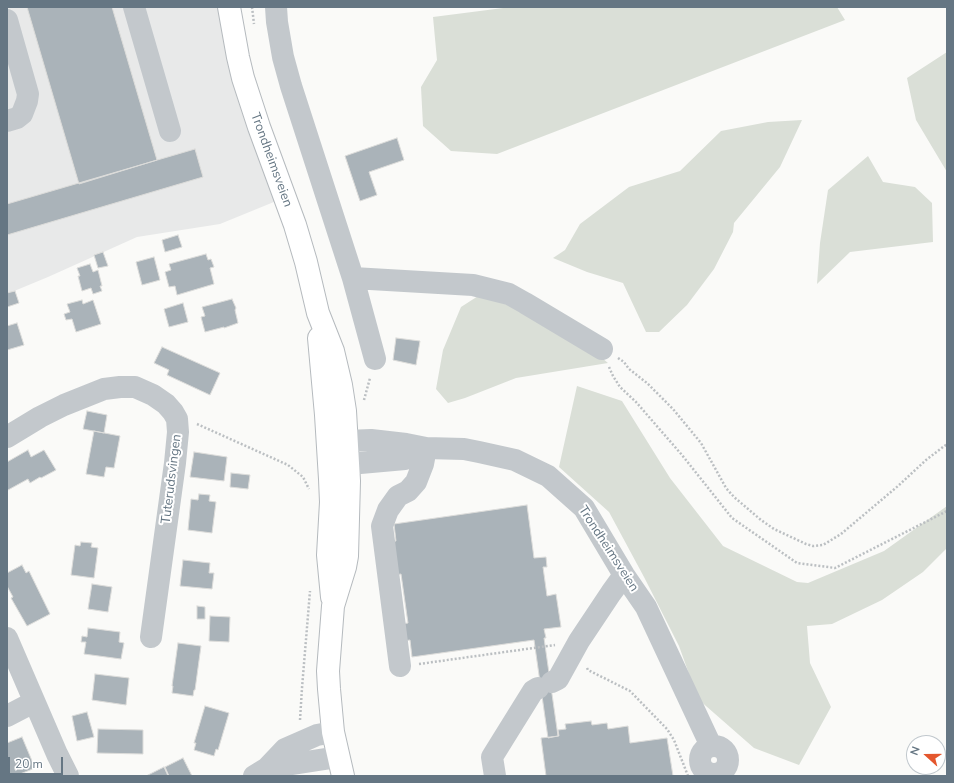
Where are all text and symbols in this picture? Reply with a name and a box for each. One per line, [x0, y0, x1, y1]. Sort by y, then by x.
street label: Trondheimsveien [247, 111, 295, 209]
street label: Tuterudsvingen [159, 433, 185, 525]
street label: Trondheimsveien [575, 503, 641, 595]
north arrow [906, 735, 946, 775]
text: N [907, 744, 924, 757]
scale bar [10, 749, 65, 775]
text: 20 m [15, 756, 43, 772]

